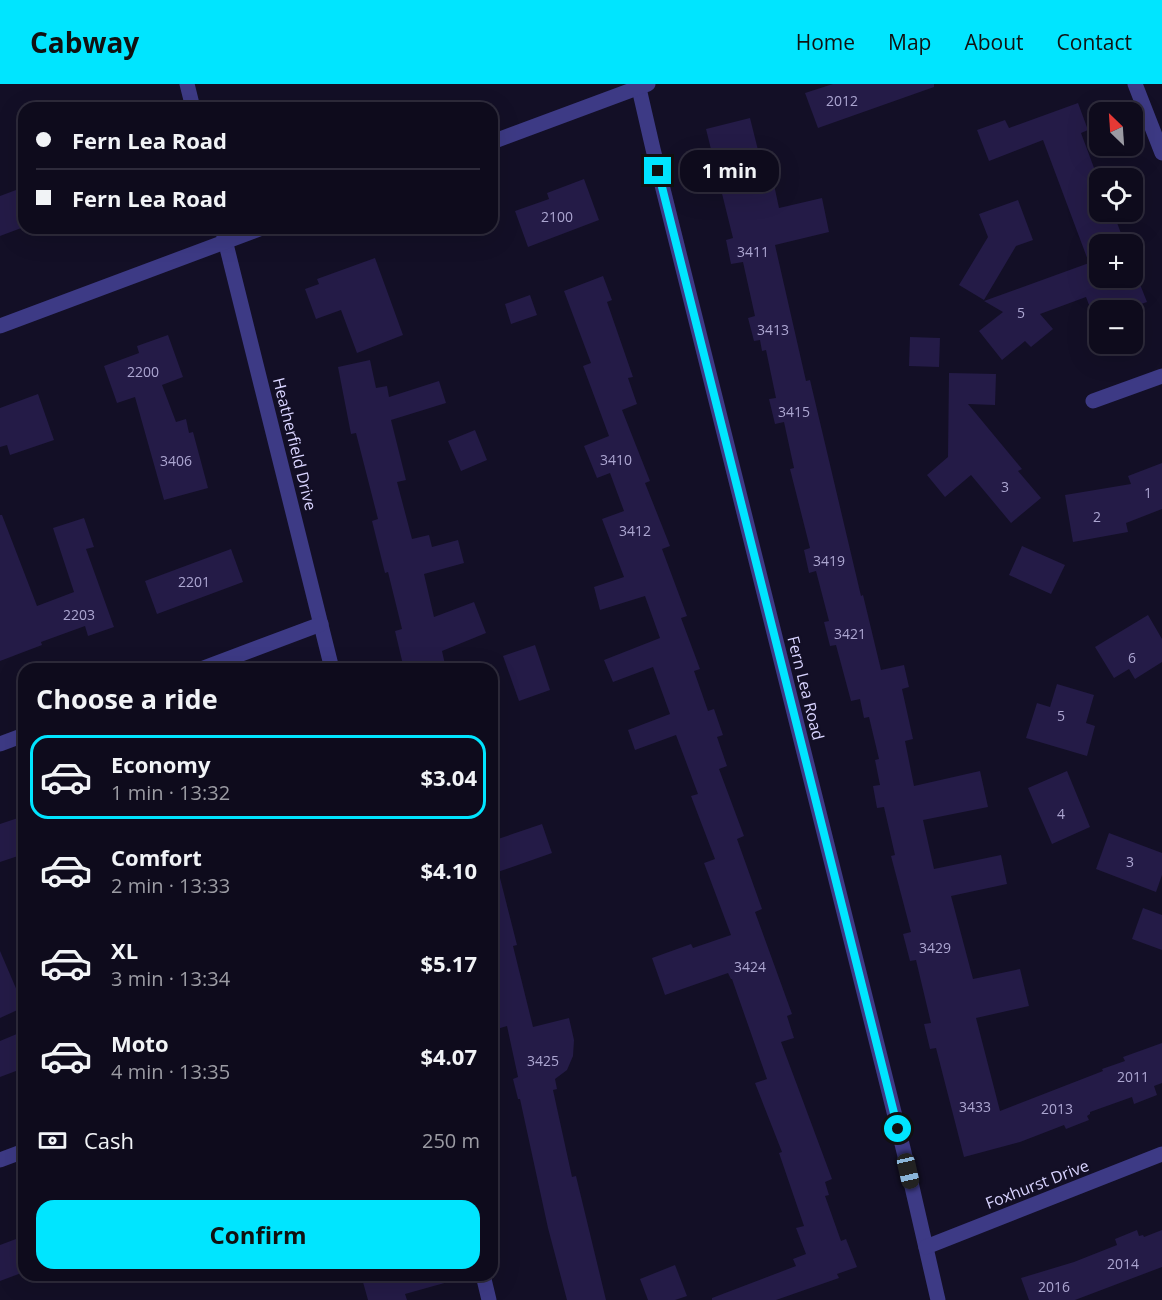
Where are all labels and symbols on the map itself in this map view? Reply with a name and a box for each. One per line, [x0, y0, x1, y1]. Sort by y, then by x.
house number: 2012 [826, 91, 858, 110]
north arrow [1089, 102, 1143, 156]
callout: 1 min [679, 150, 778, 192]
route end [644, 157, 671, 184]
house number: 2100 [541, 207, 573, 226]
house number: 3411 [737, 242, 769, 261]
house number: 5 [1017, 303, 1025, 322]
house number: 3413 [757, 320, 789, 339]
house number: 2200 [127, 362, 159, 381]
street label: Heatherfield Drive [268, 375, 322, 513]
house number: 3415 [778, 402, 810, 421]
house number: 3410 [600, 450, 632, 469]
house number: 3406 [160, 451, 192, 470]
house number: 3 [1001, 477, 1009, 496]
house number: 1 [1144, 483, 1152, 502]
house number: 2 [1093, 507, 1101, 526]
house number: 3412 [619, 521, 651, 540]
house number: 3419 [813, 551, 845, 570]
house number: 2201 [178, 572, 210, 591]
house number: 2203 [63, 605, 95, 624]
house number: 3421 [834, 624, 866, 643]
street label: Fern Lea Road [782, 634, 830, 742]
house number: 6 [1128, 648, 1136, 667]
house number: 5 [1057, 706, 1065, 725]
house number: 4 [1057, 804, 1065, 823]
house number: 3 [1126, 852, 1134, 871]
house number: 3429 [919, 938, 951, 957]
house number: 3424 [734, 957, 766, 976]
house number: 3425 [527, 1051, 559, 1070]
house number: 2011 [1117, 1067, 1149, 1086]
house number: 3433 [959, 1097, 991, 1116]
house number: 2013 [1041, 1099, 1073, 1118]
route start [884, 1115, 911, 1142]
car [895, 1151, 921, 1191]
street label: Foxhurst Drive [982, 1154, 1092, 1214]
house number: 2014 [1107, 1254, 1139, 1273]
house number: 2016 [1038, 1277, 1070, 1296]

